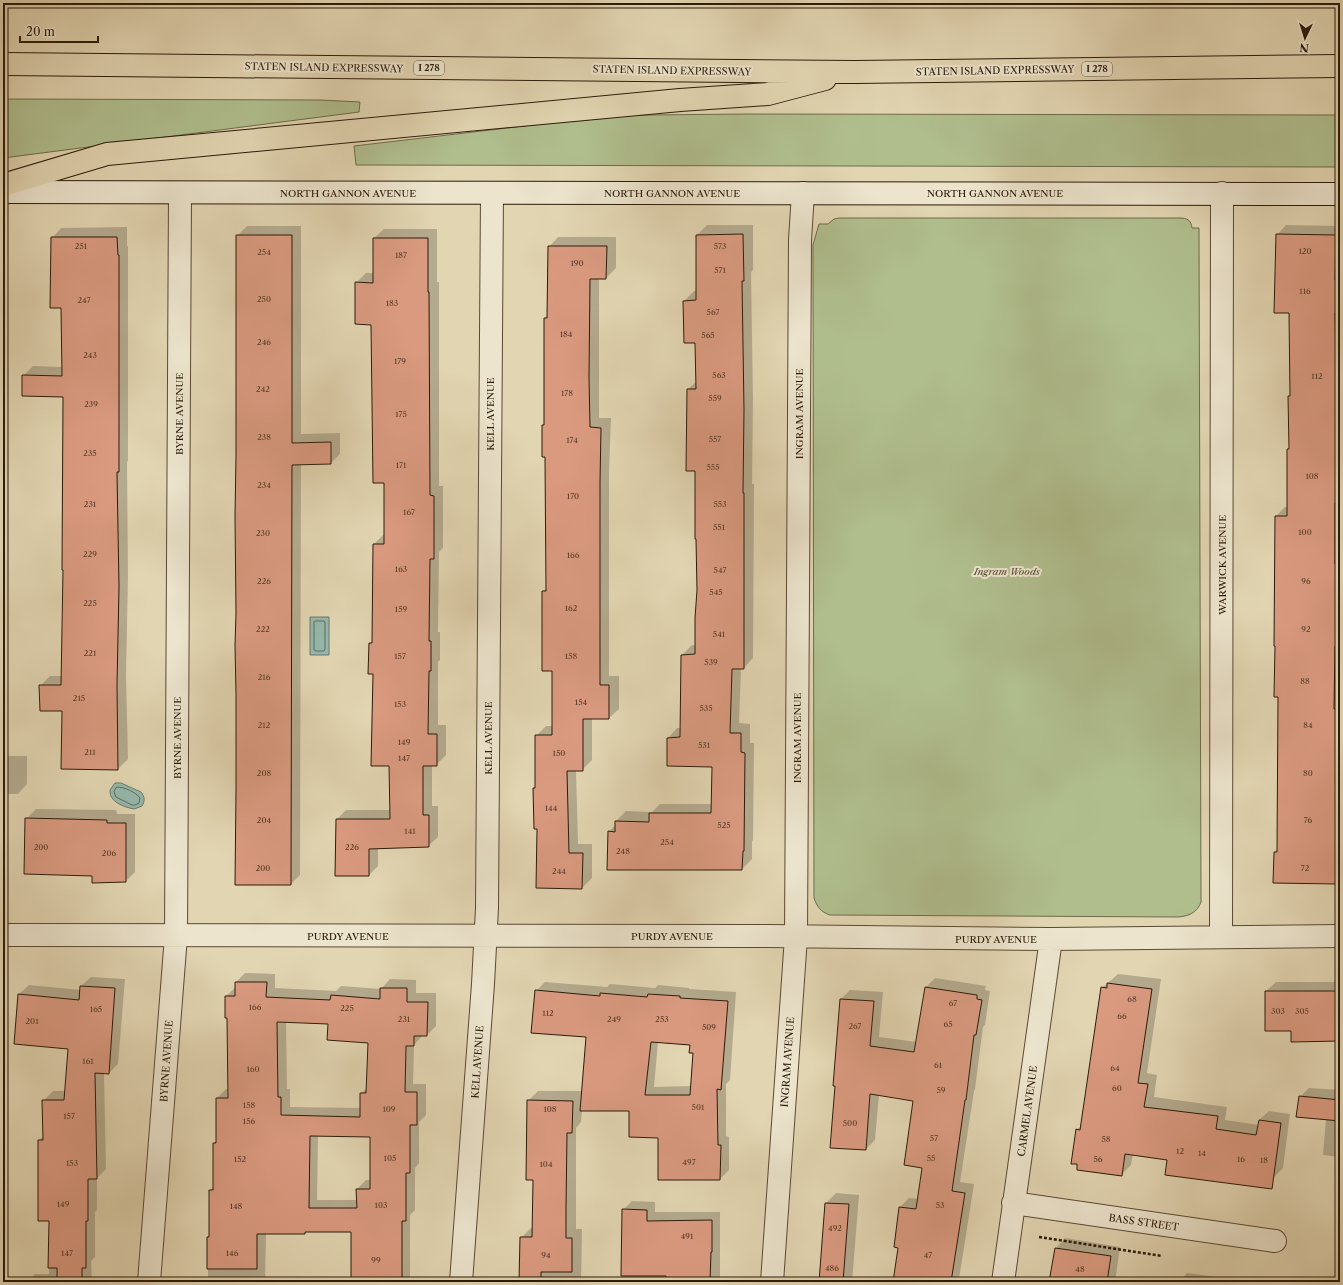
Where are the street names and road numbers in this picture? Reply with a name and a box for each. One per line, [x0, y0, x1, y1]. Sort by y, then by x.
street label: STATEN ISLAND EXPRESSWAY [244, 60, 404, 75]
road number: I 278 [414, 61, 444, 75]
road number: I 278 [1082, 62, 1112, 76]
street label: STATEN ISLAND EXPRESSWAY [592, 63, 752, 78]
street label: STATEN ISLAND EXPRESSWAY [915, 63, 1075, 78]
street label: NORTH GANNON AVENUE [280, 187, 416, 200]
street label: NORTH GANNON AVENUE [604, 187, 740, 200]
street label: NORTH GANNON AVENUE [927, 187, 1063, 200]
street label: INGRAM AVENUE [793, 369, 806, 459]
street label: BYRNE AVENUE [173, 373, 186, 455]
street label: KELL AVENUE [484, 377, 497, 451]
street label: WARWICK AVENUE [1216, 515, 1229, 616]
street label: INGRAM AVENUE [791, 693, 804, 783]
street label: BYRNE AVENUE [171, 697, 184, 779]
street label: KELL AVENUE [482, 701, 495, 775]
street label: PURDY AVENUE [307, 930, 389, 943]
street label: PURDY AVENUE [631, 930, 713, 943]
street label: PURDY AVENUE [955, 933, 1037, 946]
street label: INGRAM AVENUE [778, 1016, 797, 1108]
street label: BYRNE AVENUE [157, 1020, 176, 1102]
street label: KELL AVENUE [468, 1025, 487, 1099]
street label: CARMEL AVENUE [1015, 1065, 1040, 1157]
street label: BASS STREET [1108, 1211, 1180, 1234]

